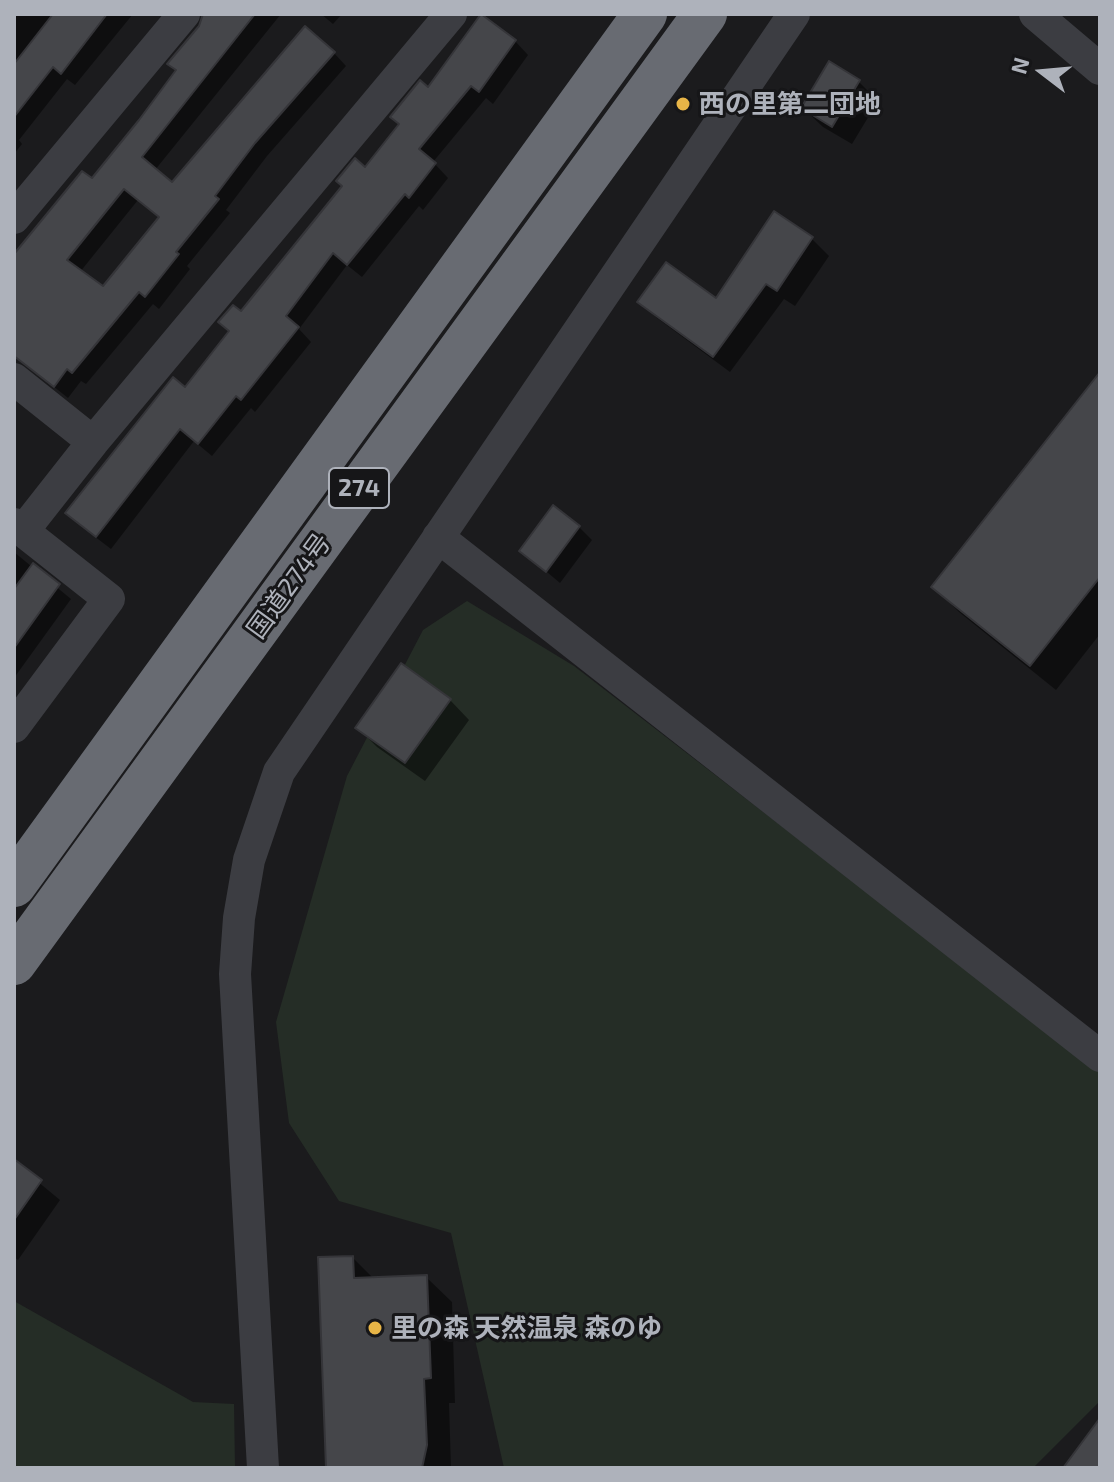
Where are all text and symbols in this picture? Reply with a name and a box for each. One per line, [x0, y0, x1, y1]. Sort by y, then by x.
north arrow [1002, 32, 1082, 112]
text: N [1004, 54, 1034, 77]
place label: 西の里第二団地 [699, 88, 881, 120]
marker: 西の里第二団地 [674, 95, 692, 113]
road number: 274 [329, 468, 389, 508]
street label: 国道274号 [241, 528, 337, 644]
place label: 里の森 天然温泉 森のゆ [391, 1312, 662, 1344]
marker: 里の森 天然温泉 森のゆ [366, 1319, 384, 1337]

